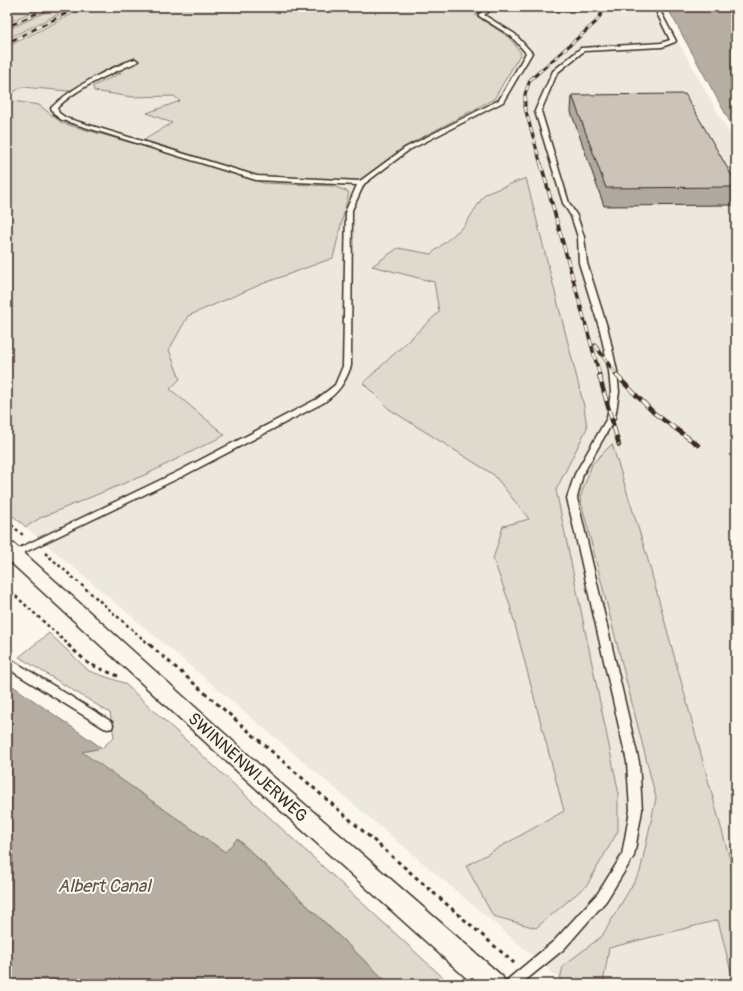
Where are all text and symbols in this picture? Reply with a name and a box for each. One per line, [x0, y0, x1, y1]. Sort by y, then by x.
street label: SWINNENWIJERWEG [184, 708, 312, 827]
water label: Albert Canal [57, 875, 152, 898]

